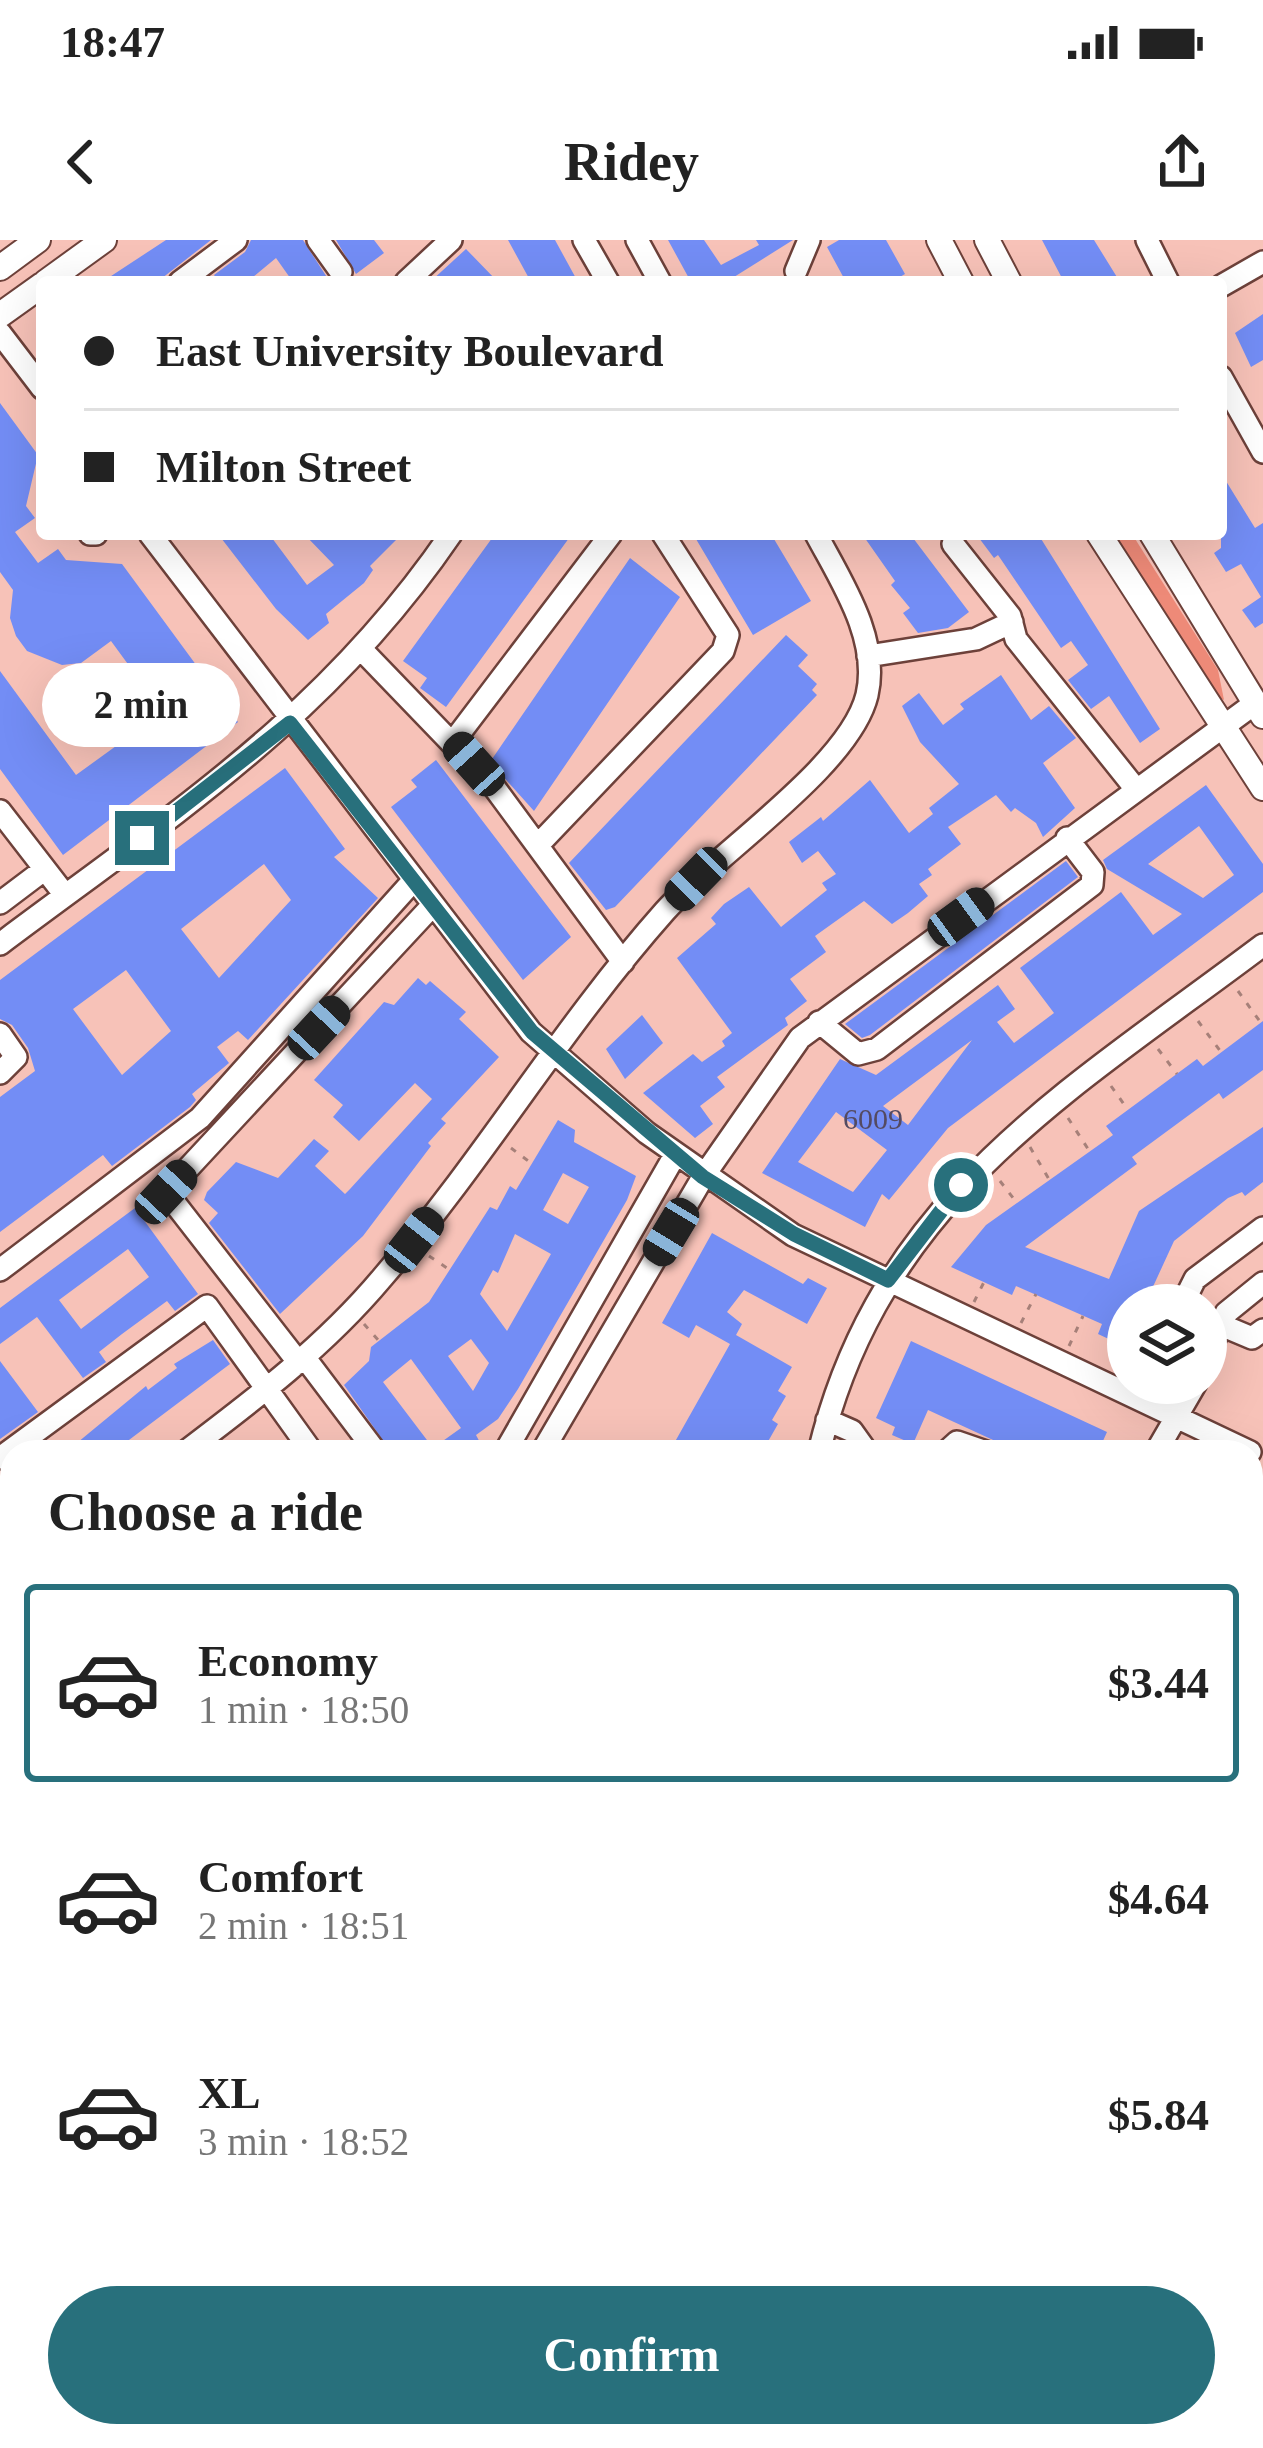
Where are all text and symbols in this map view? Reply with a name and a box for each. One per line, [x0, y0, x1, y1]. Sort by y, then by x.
text: 18:47 [60, 17, 165, 67]
icon: back [48, 129, 114, 195]
icon: share [1149, 129, 1215, 195]
text: Ridey [564, 132, 699, 192]
text: East University Boulevard [156, 326, 664, 376]
text: Milton Street [156, 442, 411, 492]
callout: 2 min [43, 664, 241, 748]
text: 2 min [94, 683, 188, 726]
car [437, 725, 511, 803]
route end [115, 811, 169, 865]
car [658, 841, 734, 917]
car [921, 881, 1001, 953]
car [281, 989, 357, 1067]
house number: 6009 [843, 1102, 903, 1135]
car [128, 1153, 204, 1231]
route start [934, 1158, 988, 1212]
car [637, 1192, 705, 1272]
car [378, 1201, 450, 1279]
map controls [1107, 1284, 1227, 1404]
button: layers [1107, 1284, 1227, 1404]
text: Choose a ride [48, 1482, 363, 1542]
icon: car [54, 1629, 162, 1737]
text: Economy [198, 1636, 378, 1686]
text: $3.44 [1108, 1658, 1209, 1708]
text: 1 min · 18:50 [198, 1688, 409, 1731]
icon: car [54, 1845, 162, 1953]
text: Comfort [198, 1852, 363, 1902]
text: $4.64 [1108, 1874, 1209, 1924]
text: 2 min · 18:51 [198, 1904, 409, 1947]
icon: car [54, 2061, 162, 2169]
text: XL [198, 2068, 261, 2118]
text: $5.84 [1108, 2090, 1209, 2140]
text: 3 min · 18:52 [198, 2120, 409, 2163]
button: Confirm [48, 2286, 1215, 2424]

